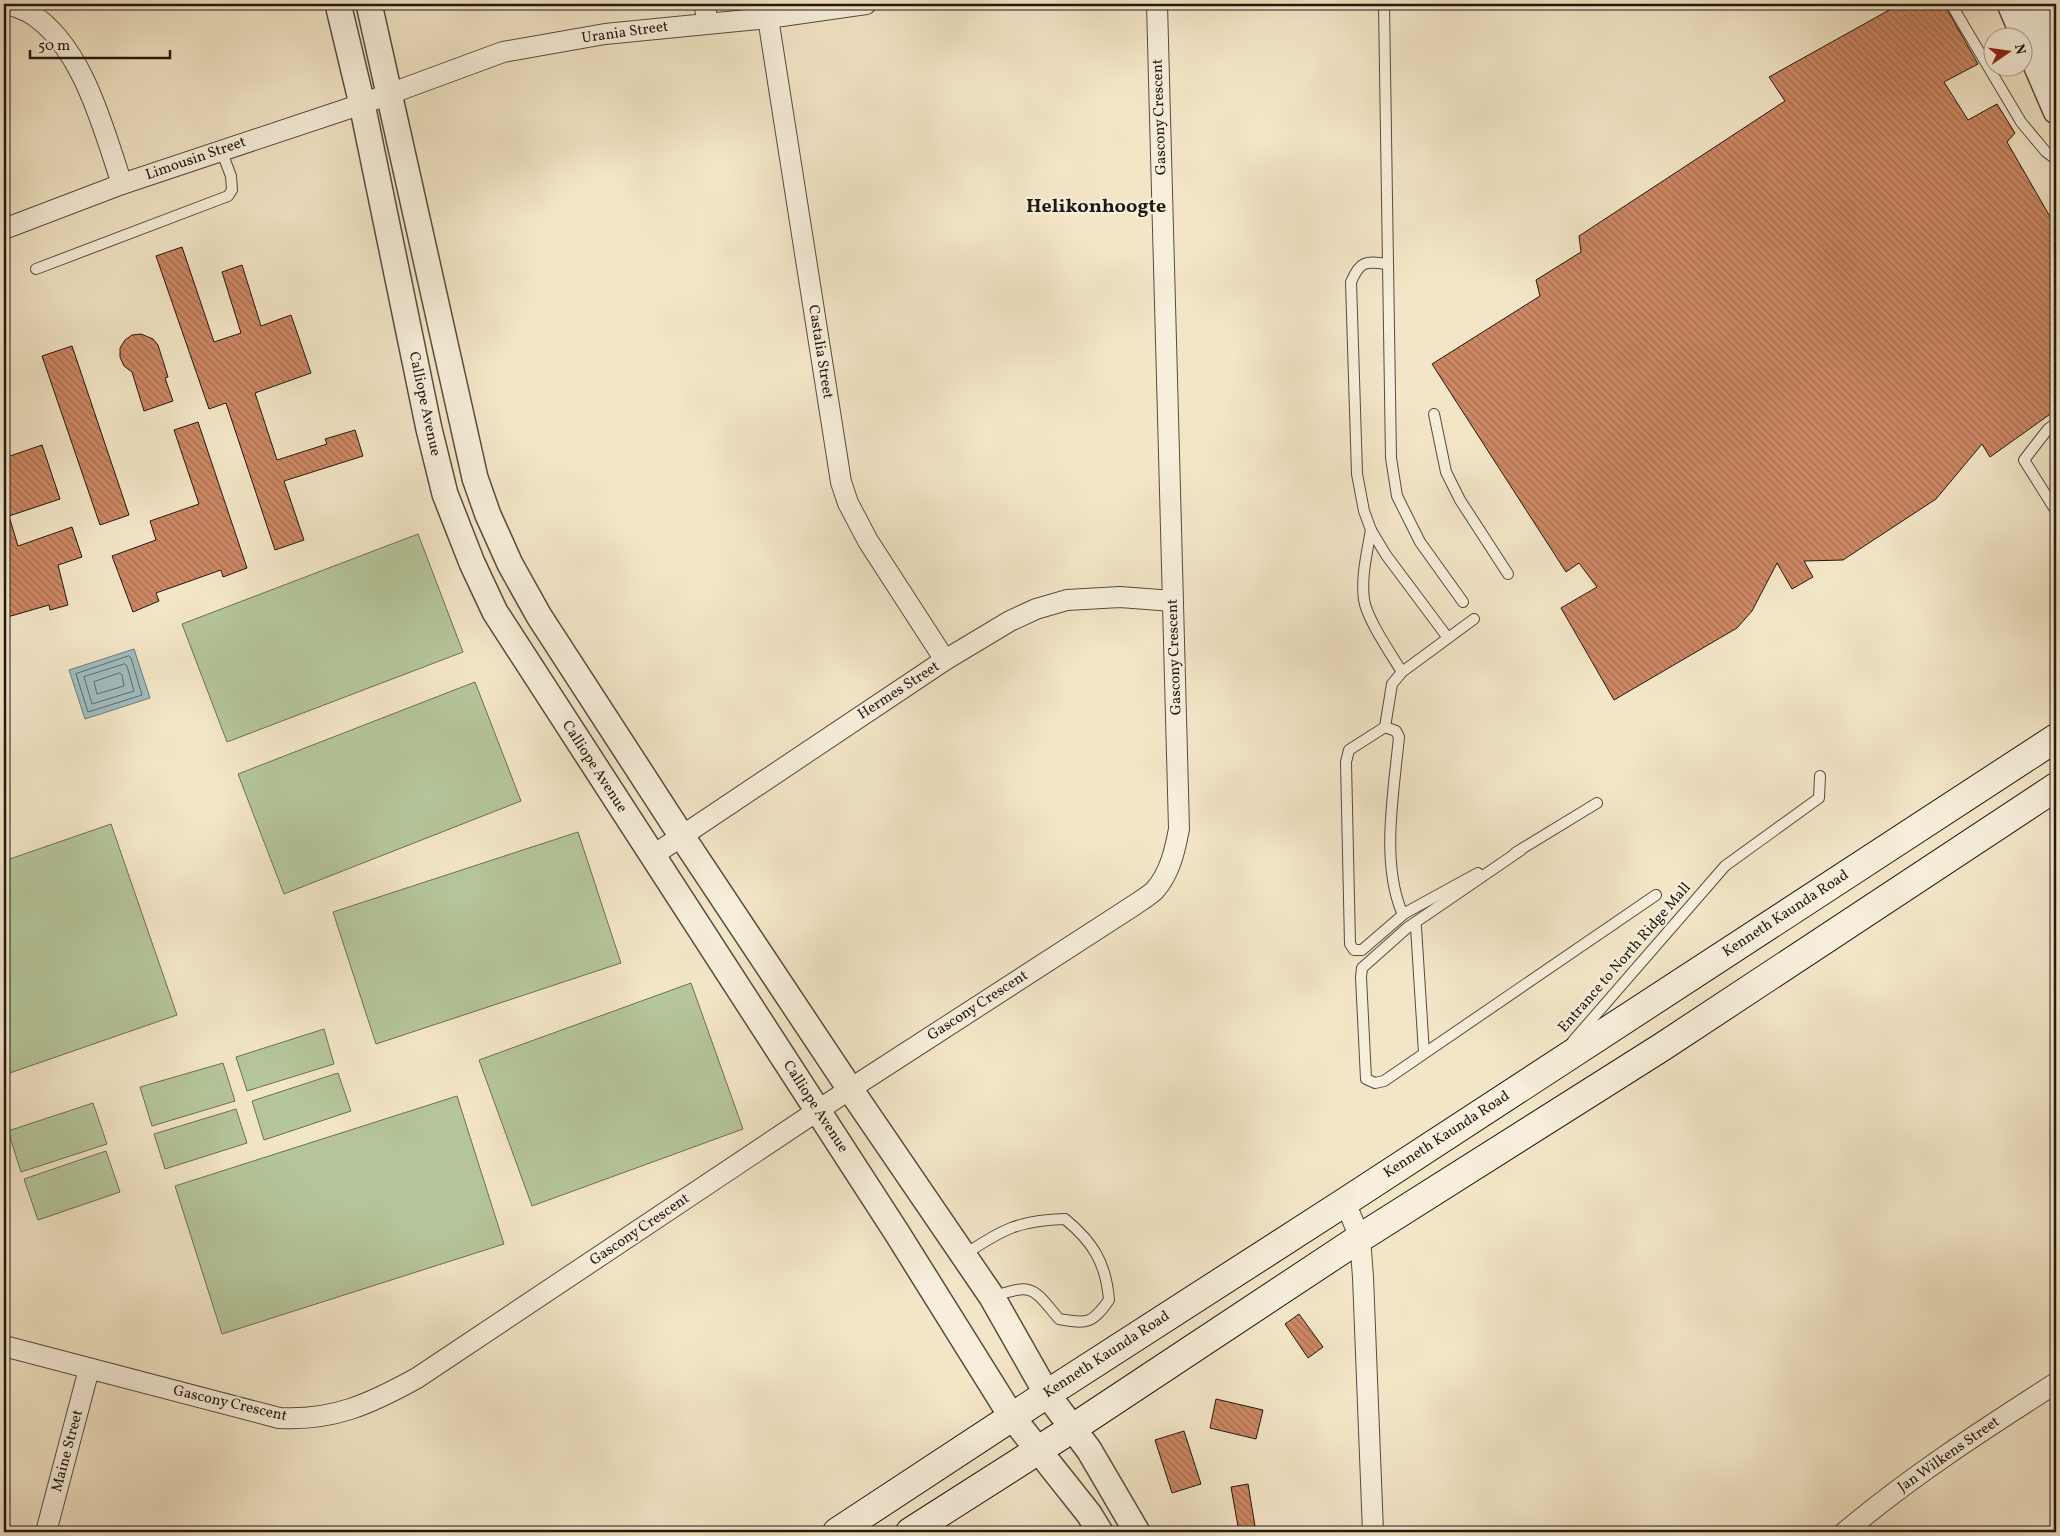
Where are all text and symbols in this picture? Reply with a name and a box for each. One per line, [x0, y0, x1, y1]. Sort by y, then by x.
street label: Urania Street [580, 17, 670, 49]
scale bar [30, 28, 170, 60]
north arrow [1982, 28, 2032, 78]
text: 50 m [38, 36, 70, 57]
text: N [2009, 42, 2030, 57]
street label: Gascony Crescent [1147, 59, 1173, 175]
street label: Limousin Street [143, 132, 249, 186]
district label: Helikonhoogte [1026, 193, 1166, 221]
street label: Castalia Street [802, 303, 838, 401]
street label: Calliope Avenue [403, 350, 445, 458]
street label: Gascony Crescent [1162, 599, 1188, 715]
street label: Hermes Street [854, 657, 944, 725]
street label: Calliope Avenue [556, 717, 632, 817]
street label: Kenneth Kaunda Road [1719, 865, 1853, 963]
street label: Entrance to North Ridge Mall [1554, 878, 1696, 1038]
street label: Gascony Crescent [924, 966, 1032, 1046]
street label: Calliope Avenue [777, 1057, 853, 1157]
street label: Kenneth Kaunda Road [1380, 1086, 1514, 1184]
street label: Gascony Crescent [586, 1189, 694, 1271]
street label: Kenneth Kaunda Road [1040, 1306, 1174, 1404]
street label: Gascony Crescent [171, 1381, 289, 1427]
street label: Maine Street [47, 1408, 89, 1494]
street label: Jan Wilkens Street [1894, 1412, 2004, 1498]

